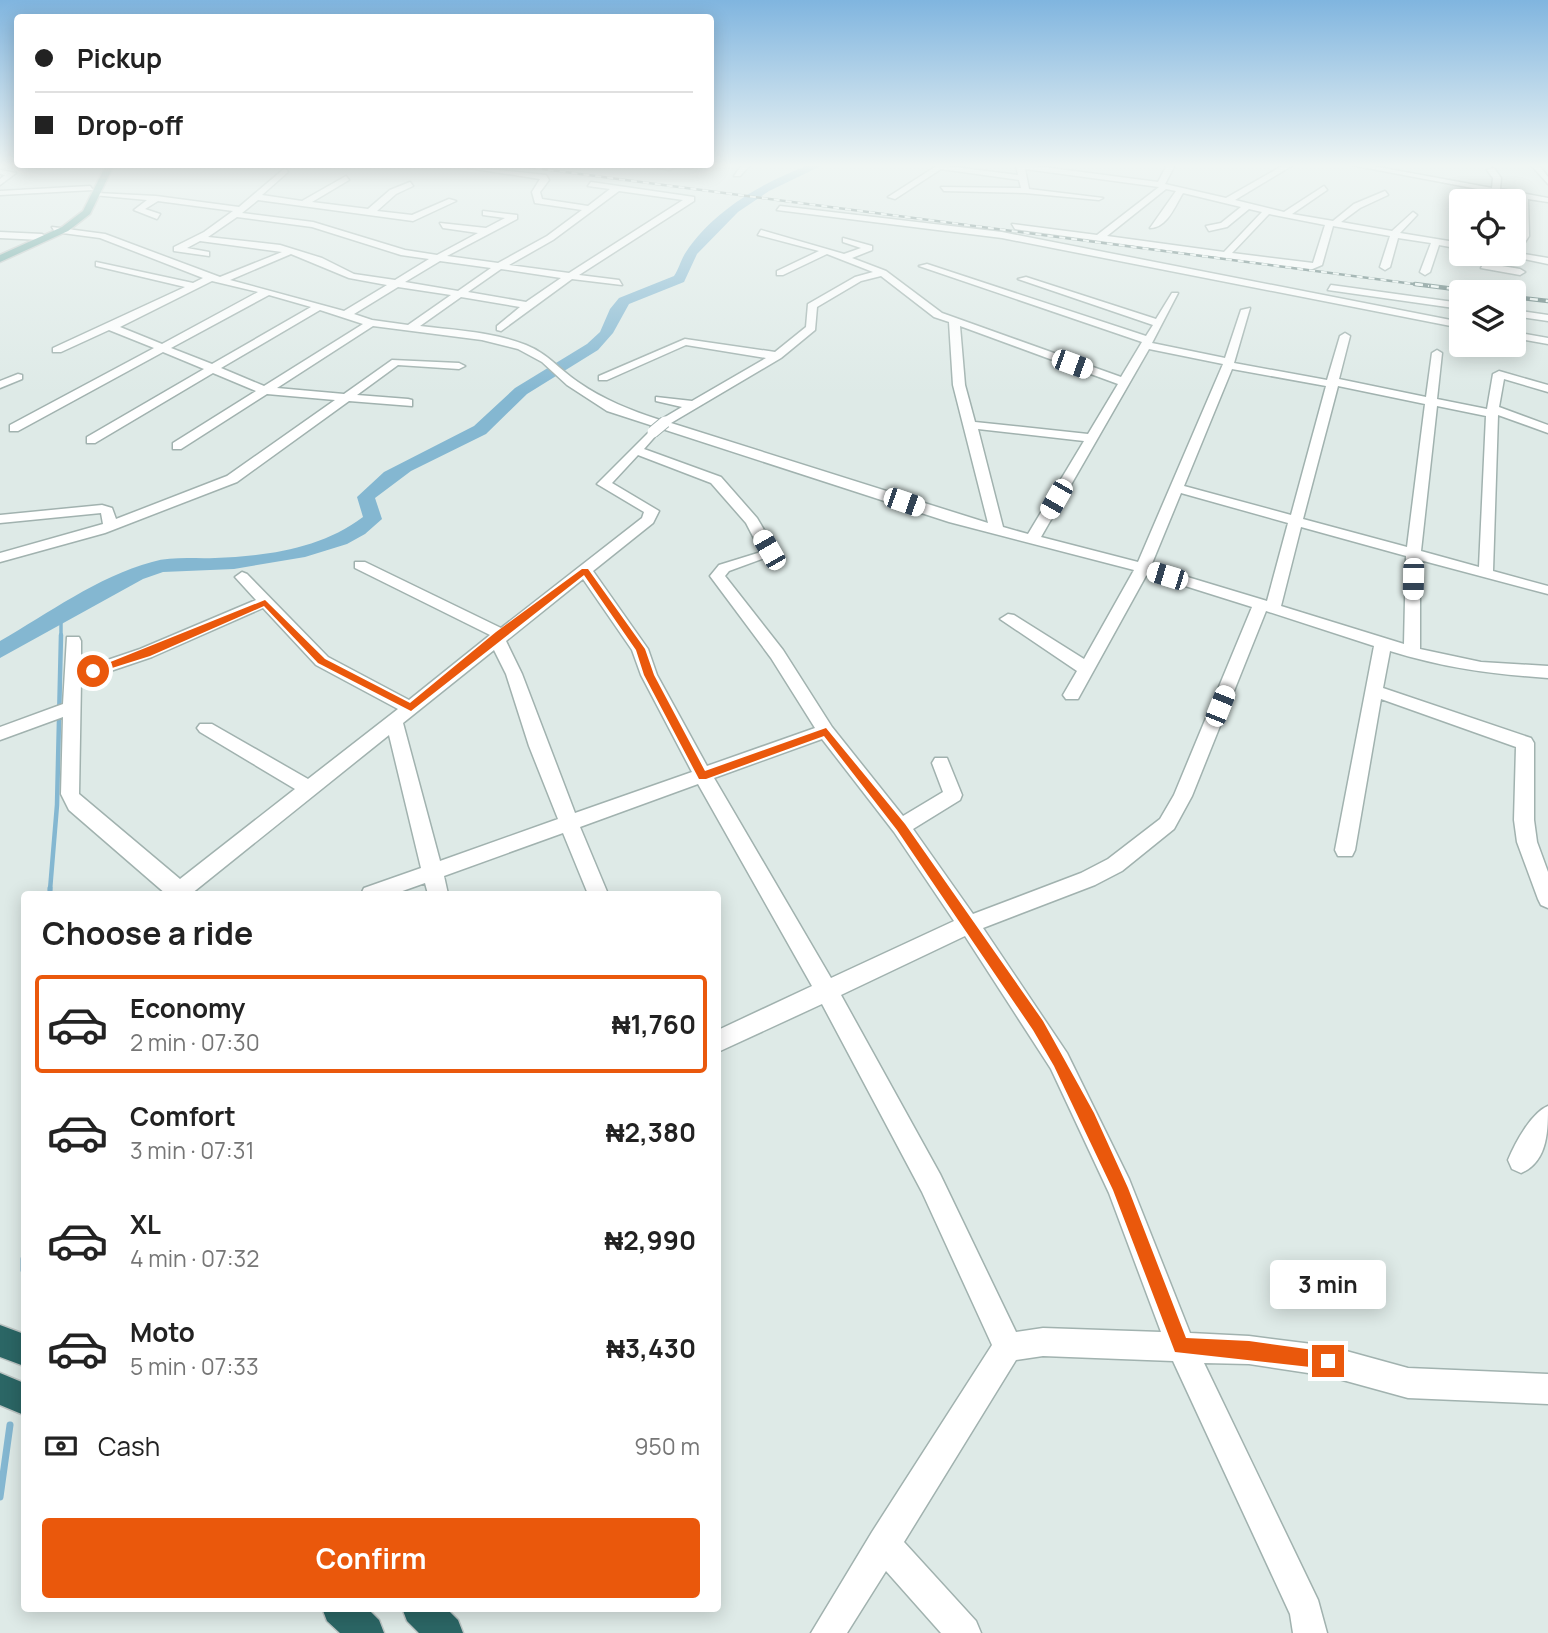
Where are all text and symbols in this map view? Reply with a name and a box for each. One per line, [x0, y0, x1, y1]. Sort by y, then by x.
text: Pickup [77, 40, 162, 76]
text: Drop-off [77, 107, 183, 143]
map controls [1449, 189, 1526, 357]
button: locate [1449, 189, 1526, 266]
button: layers [1449, 280, 1526, 357]
car [1049, 347, 1096, 381]
car [1037, 476, 1076, 522]
car [881, 485, 928, 519]
car [750, 527, 789, 573]
car [1403, 558, 1424, 600]
car [1144, 560, 1191, 592]
route start [77, 655, 109, 687]
car [1203, 683, 1238, 729]
text: Choose a ride [42, 911, 253, 955]
text: Economy [130, 990, 245, 1026]
icon: car [46, 993, 109, 1056]
text: ₦1,760 [612, 1006, 696, 1042]
text: 2 min · 07:30 [130, 1026, 260, 1058]
text: Comfort [130, 1098, 236, 1134]
icon: car [46, 1101, 109, 1164]
text: ₦2,380 [606, 1114, 696, 1150]
text: 3 min · 07:31 [130, 1134, 254, 1166]
text: XL [130, 1206, 161, 1242]
icon: car [46, 1209, 109, 1272]
text: ₦2,990 [604, 1222, 696, 1258]
text: 4 min · 07:32 [130, 1242, 259, 1274]
callout: 3 min [1270, 1260, 1386, 1308]
text: 3 min [1298, 1268, 1358, 1300]
text: Moto [130, 1314, 195, 1350]
icon: car [46, 1317, 109, 1380]
text: ₦3,430 [606, 1330, 696, 1366]
route end [1312, 1345, 1344, 1377]
text: 5 min · 07:33 [130, 1350, 259, 1382]
icon: cash [42, 1427, 80, 1465]
text: Cash [98, 1428, 160, 1464]
text: 950 m [634, 1430, 700, 1462]
button: Confirm [42, 1518, 700, 1598]

